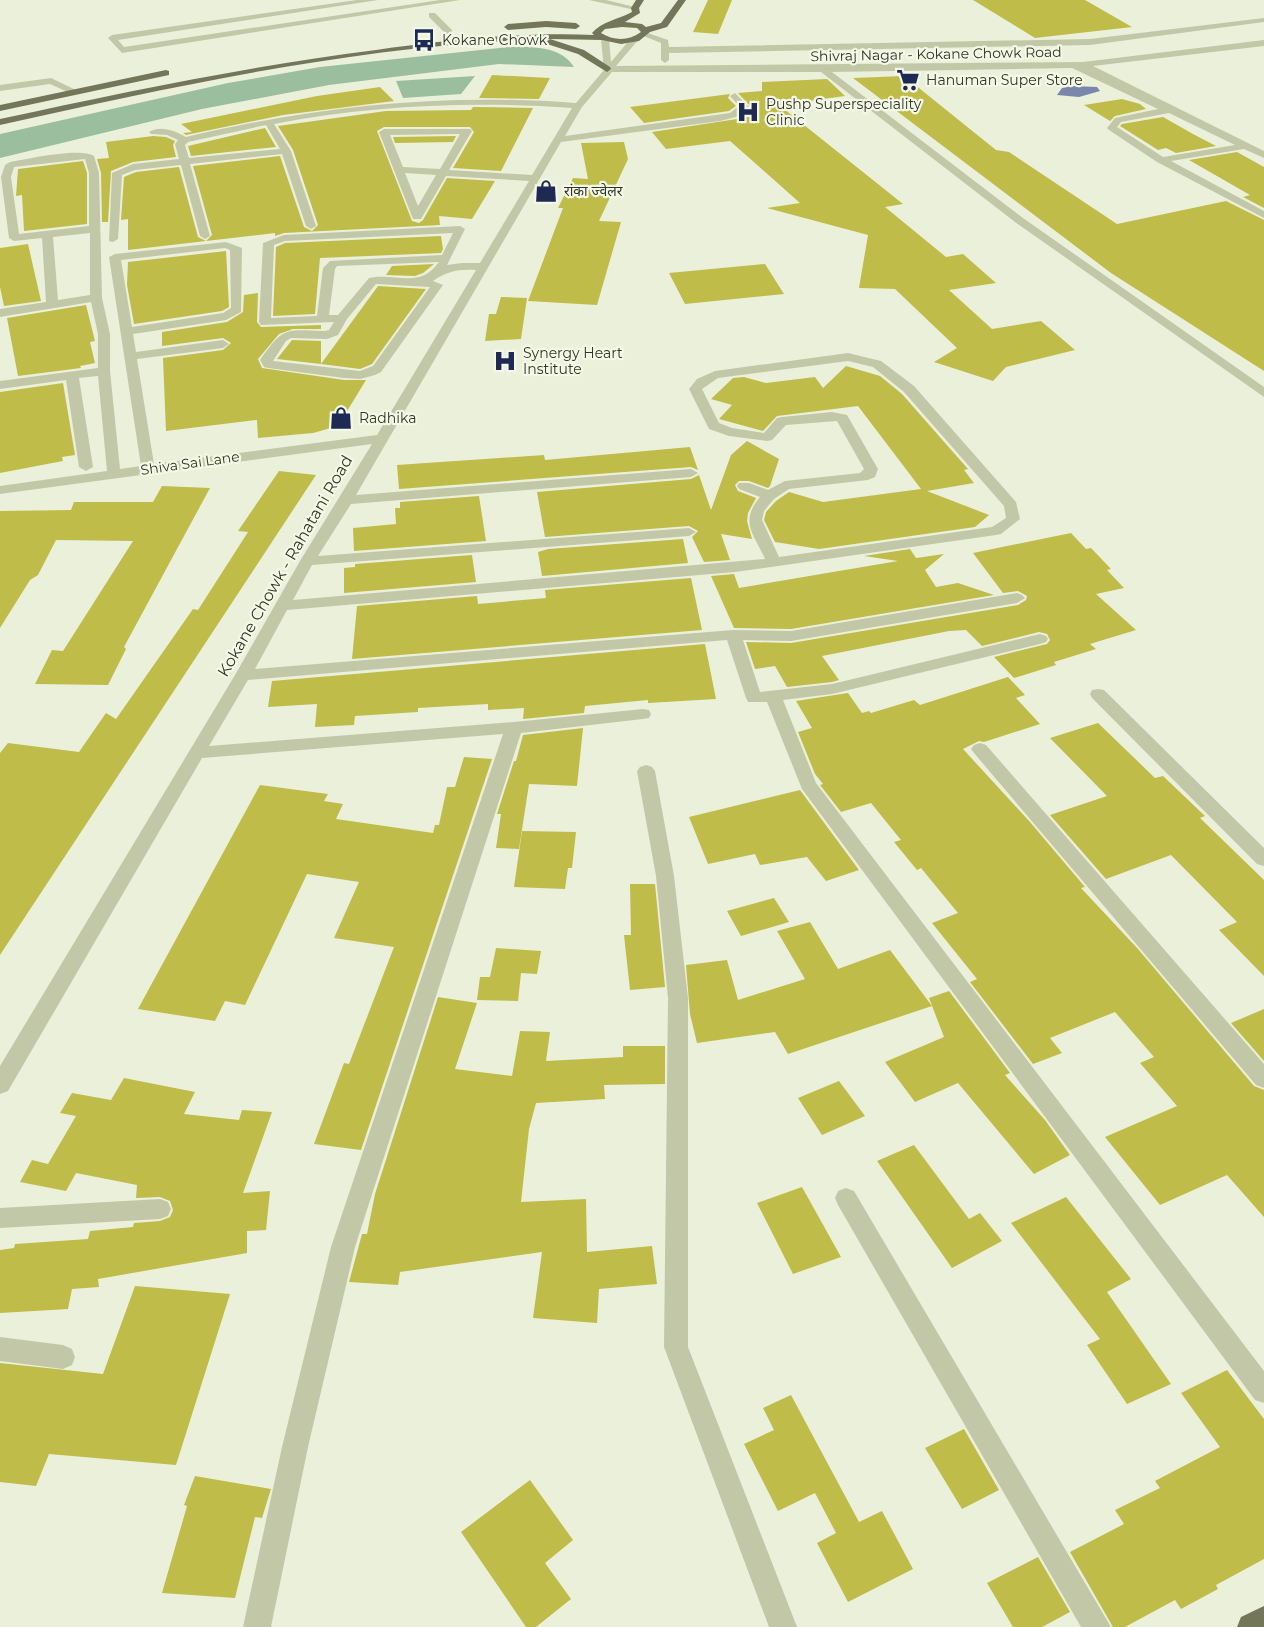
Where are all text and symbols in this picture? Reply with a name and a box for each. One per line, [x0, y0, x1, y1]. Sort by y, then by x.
bus stop icon: Kokane Chowk [411, 27, 437, 53]
place label: Kokane Chowk [442, 31, 548, 49]
street label: Shivraj Nagar - Kokane Chowk Road [810, 43, 1062, 65]
supermarket icon: Hanuman Super Store [895, 67, 921, 93]
place label: Hanuman Super Store [926, 71, 1083, 89]
place label: Pushp Superspeciality Clinic [766, 95, 922, 129]
hospital icon: Pushp Superspeciality Clinic [735, 99, 761, 125]
shop icon: रांका ज्वेलर [533, 178, 559, 204]
place label: रांका ज्वेलर [564, 182, 623, 200]
place label: Synergy Heart Institute [523, 344, 623, 378]
hospital icon: Synergy Heart Institute [492, 348, 518, 374]
shop icon: Radhika [328, 405, 354, 431]
place label: Radhika [359, 409, 417, 427]
street label: Shiva Sai Lane [139, 447, 241, 479]
street label: Kokane Chowk - Rahatani Road [214, 452, 356, 680]

